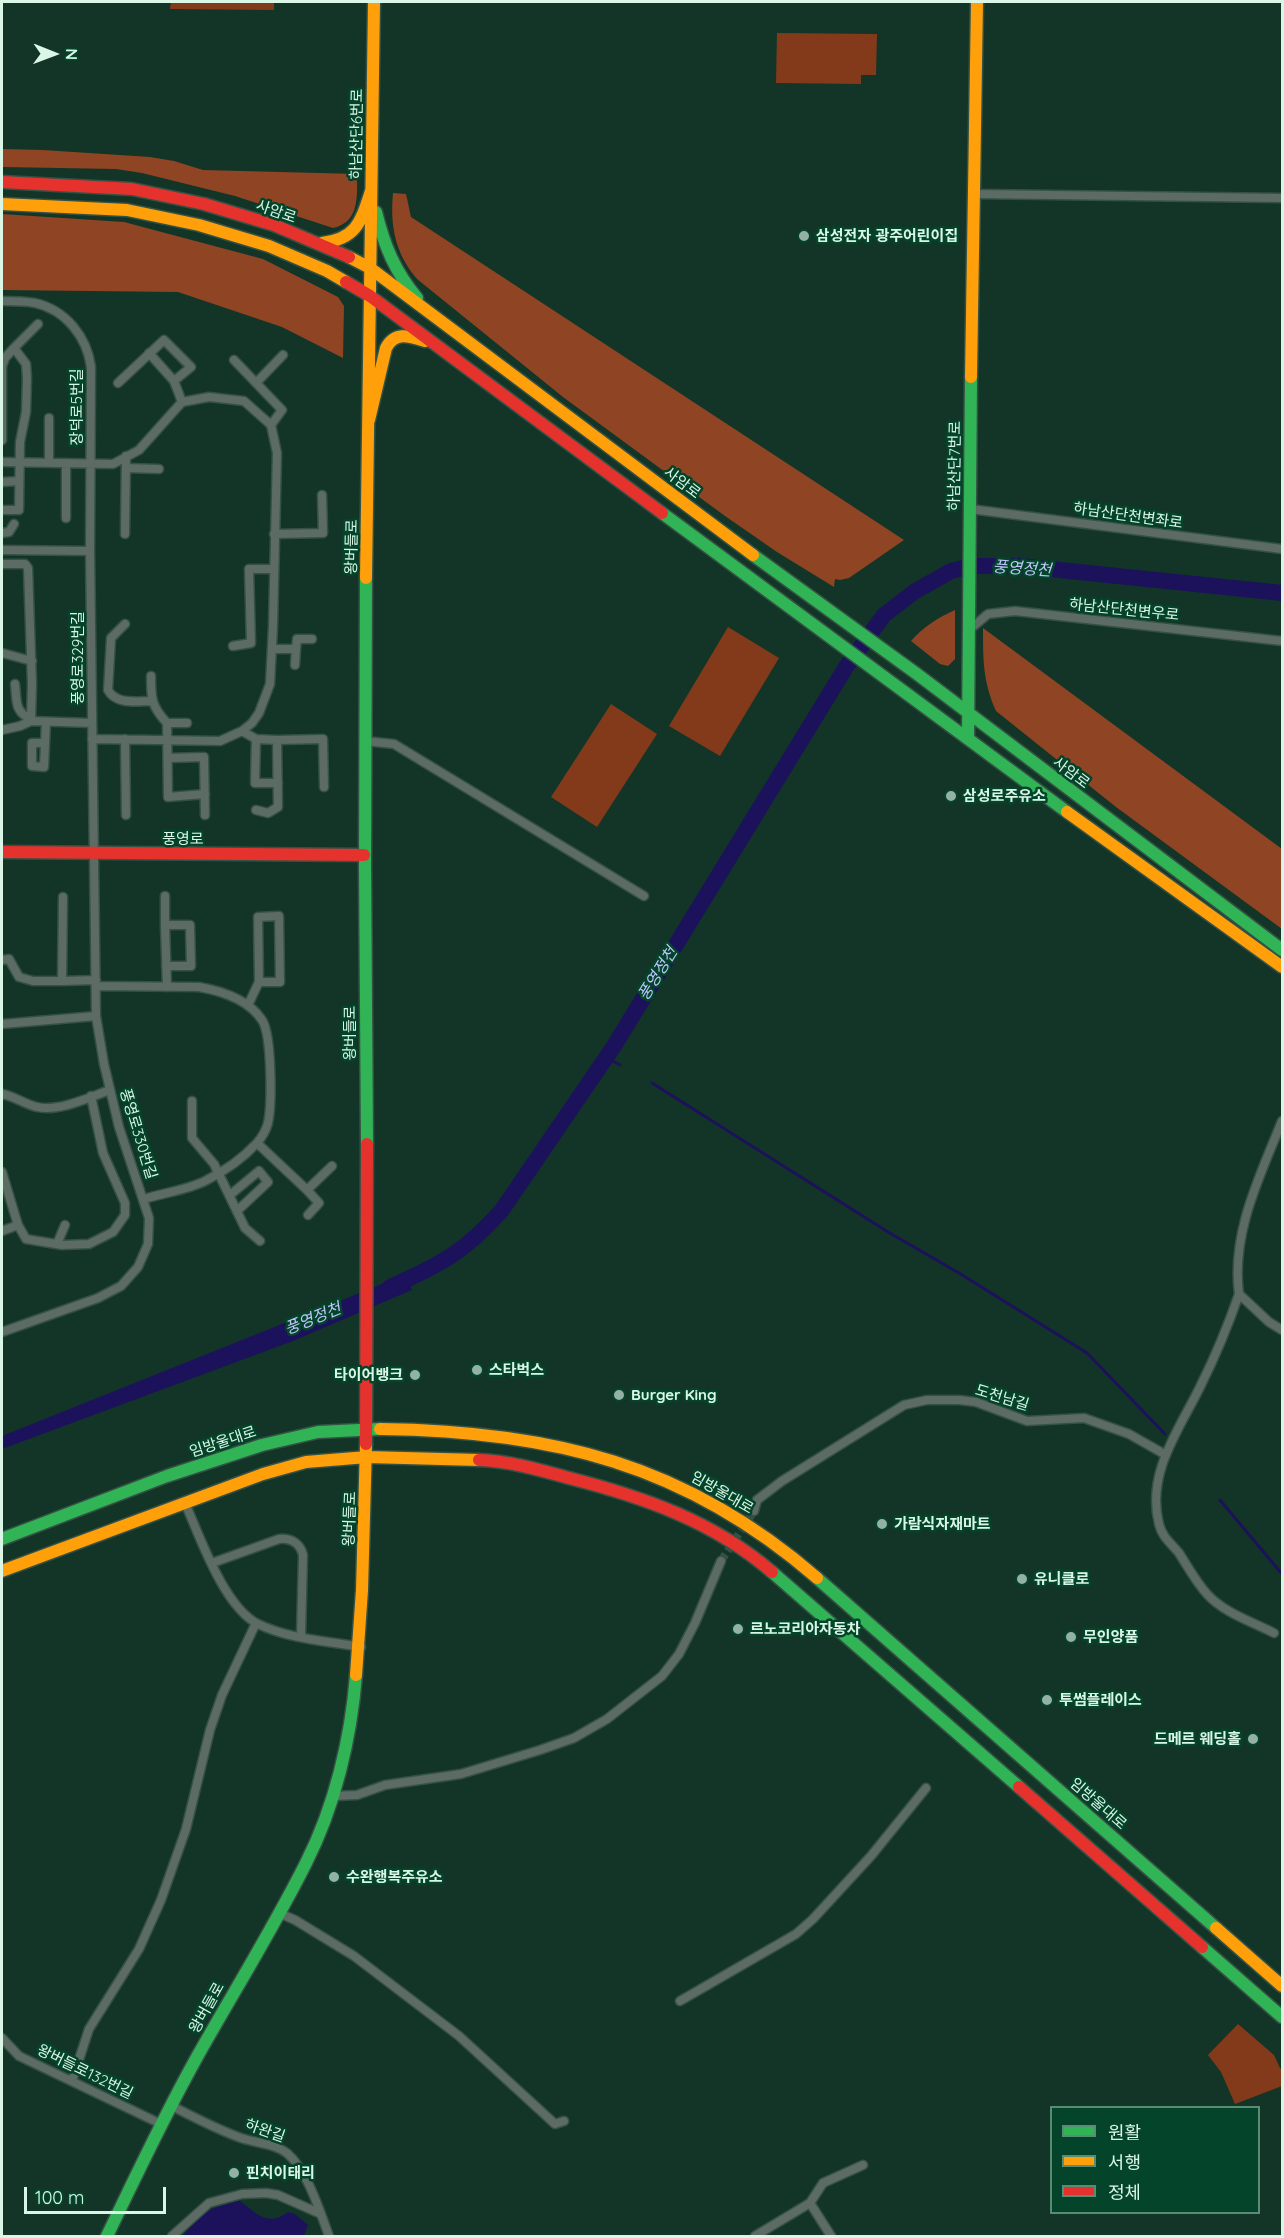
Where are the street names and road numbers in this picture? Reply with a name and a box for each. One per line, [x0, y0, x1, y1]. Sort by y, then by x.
street label: 하남산단6번로 [347, 88, 367, 180]
street label: 사암로 [253, 197, 299, 227]
street label: 장덕로5번길 [68, 368, 86, 446]
street label: 하남산단7번로 [945, 421, 965, 511]
street label: 사암로 [660, 463, 704, 503]
street label: 하남산단천변좌로 [1072, 499, 1184, 533]
street label: 왕버들로 [343, 519, 361, 575]
street label: 하남산단천변우로 [1068, 595, 1180, 625]
street label: 풍영로329번길 [69, 611, 87, 705]
street label: 사암로 [1049, 753, 1093, 793]
street label: 풍영로 [162, 830, 204, 848]
street label: 왕버들로 [341, 1005, 359, 1061]
street label: 풍영로330번길 [116, 1087, 160, 1181]
street label: 도천남길 [973, 1381, 1031, 1415]
street label: 임방울대로 [187, 1423, 259, 1461]
street label: 임방울대로 [688, 1468, 756, 1518]
street label: 왕버들로 [340, 1491, 360, 1547]
street label: 임방울대로 [1066, 1775, 1130, 1833]
street label: 왕버들로 [186, 1979, 228, 2037]
street label: 왕버들로132번길 [34, 2041, 136, 2103]
street label: 하완길 [242, 2116, 288, 2146]

